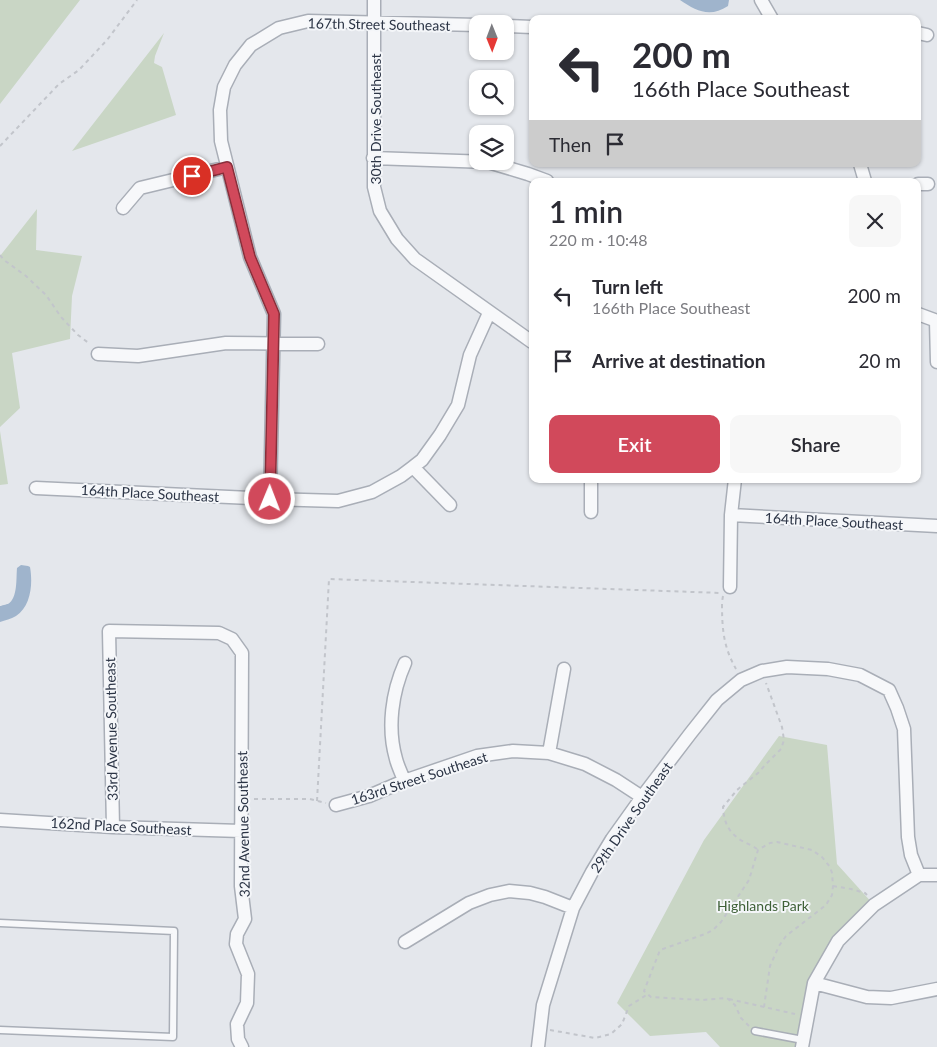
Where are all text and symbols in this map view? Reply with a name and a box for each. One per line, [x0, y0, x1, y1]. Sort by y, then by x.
street label: 167th Street Southeast [307, 14, 451, 34]
north arrow [469, 15, 514, 60]
map controls [469, 15, 514, 170]
text: 200 m [632, 33, 731, 75]
icon: left [549, 35, 614, 100]
street label: 30th Drive Southeast [367, 53, 384, 185]
button: search [469, 70, 514, 115]
text: 166th Place Southeast [632, 75, 850, 102]
button: layers [469, 125, 514, 170]
icon: arrive [601, 130, 629, 158]
text: Then [549, 133, 591, 156]
pin [171, 155, 213, 197]
icon: arrive [178, 162, 206, 190]
text: 1 min [549, 193, 623, 229]
button: close [849, 195, 901, 247]
text: 220 m · 10:48 [549, 230, 648, 249]
text: Turn left [592, 275, 663, 298]
icon: left [549, 282, 577, 310]
text: 200 m [847, 284, 901, 307]
text: 166th Place Southeast [592, 298, 750, 317]
icon: arrive [549, 347, 577, 375]
text: Arrive at destination [592, 349, 765, 372]
text: 20 m [858, 349, 901, 372]
button: Exit [549, 415, 720, 473]
button: Share [730, 415, 901, 473]
position arrow [243, 472, 295, 524]
street label: 164th Place Southeast [80, 481, 220, 505]
street label: 164th Place Southeast [764, 509, 904, 533]
street label: 33rd Avenue Southeast [101, 657, 121, 801]
street label: 163rd Street Southeast [349, 748, 489, 808]
street label: 32nd Avenue Southeast [233, 751, 253, 897]
street label: 29th Drive Southeast [586, 758, 676, 876]
street label: 162nd Place Southeast [50, 814, 192, 838]
park label: Highlands Park [717, 897, 810, 914]

